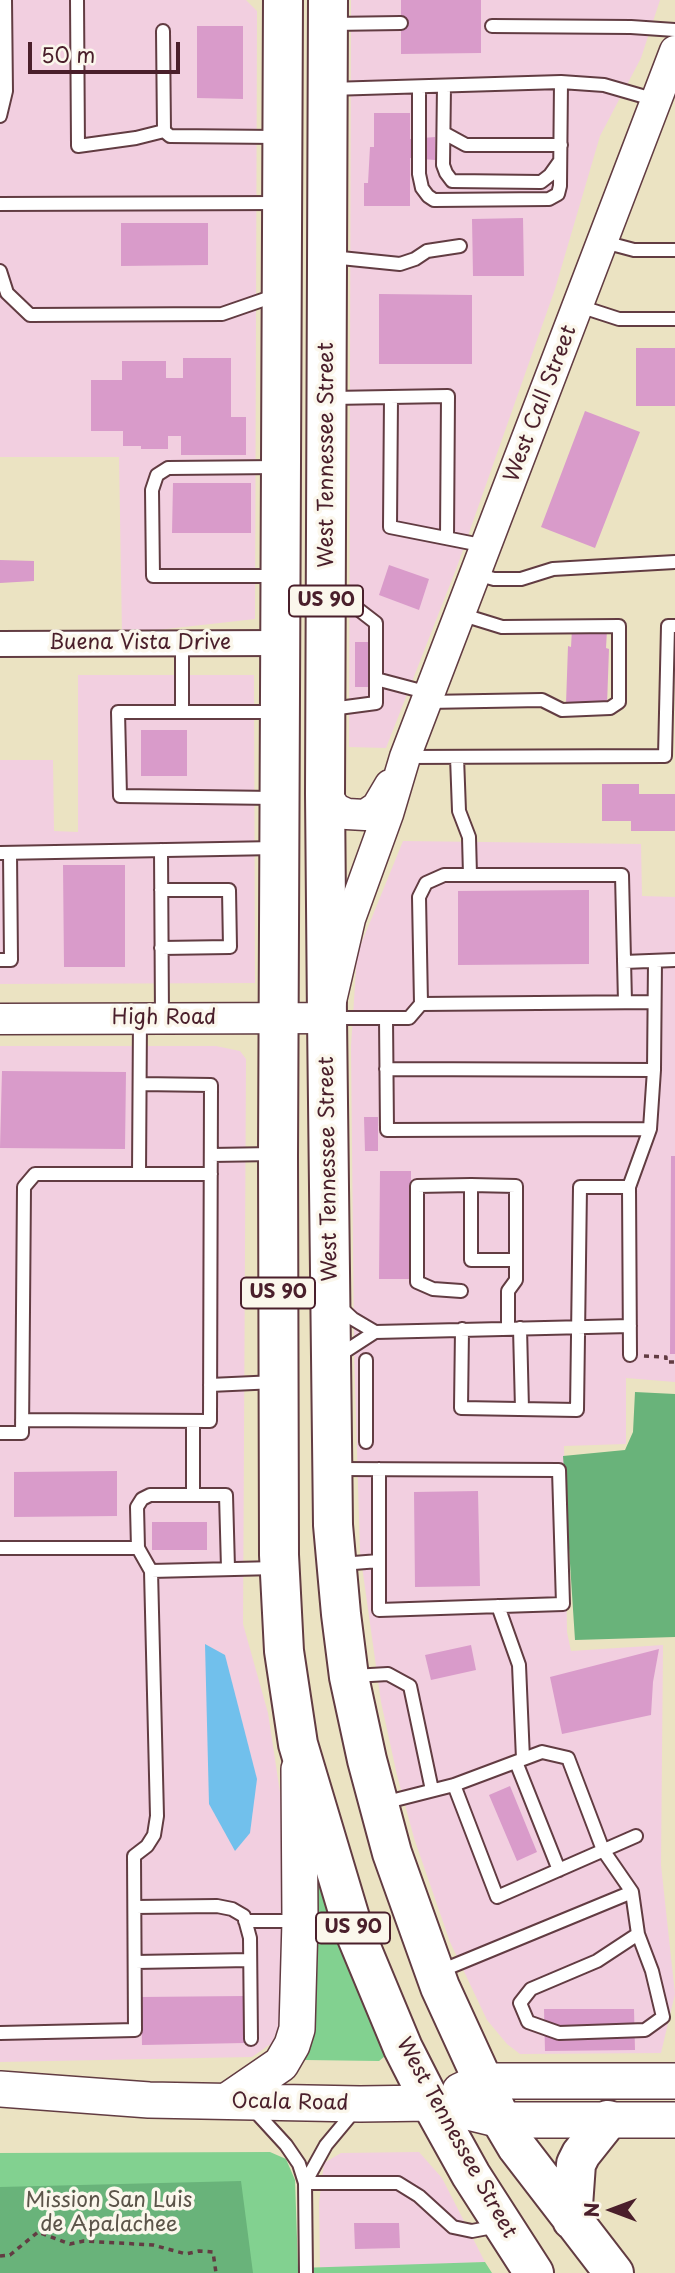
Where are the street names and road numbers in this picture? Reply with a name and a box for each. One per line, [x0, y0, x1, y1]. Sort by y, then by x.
street label: West Call Street [500, 322, 582, 486]
street label: West Tennessee Street [314, 342, 340, 568]
road number: US 90 [289, 586, 363, 616]
street label: Buena Vista Drive [49, 630, 231, 656]
street label: High Road [112, 1005, 216, 1031]
street label: West Tennessee Street [314, 1056, 344, 1282]
road number: US 90 [241, 1278, 315, 1308]
road number: US 90 [316, 1912, 390, 1944]
street label: West Tennessee Street [390, 2033, 522, 2243]
street label: Ocala Road [231, 2089, 349, 2117]

